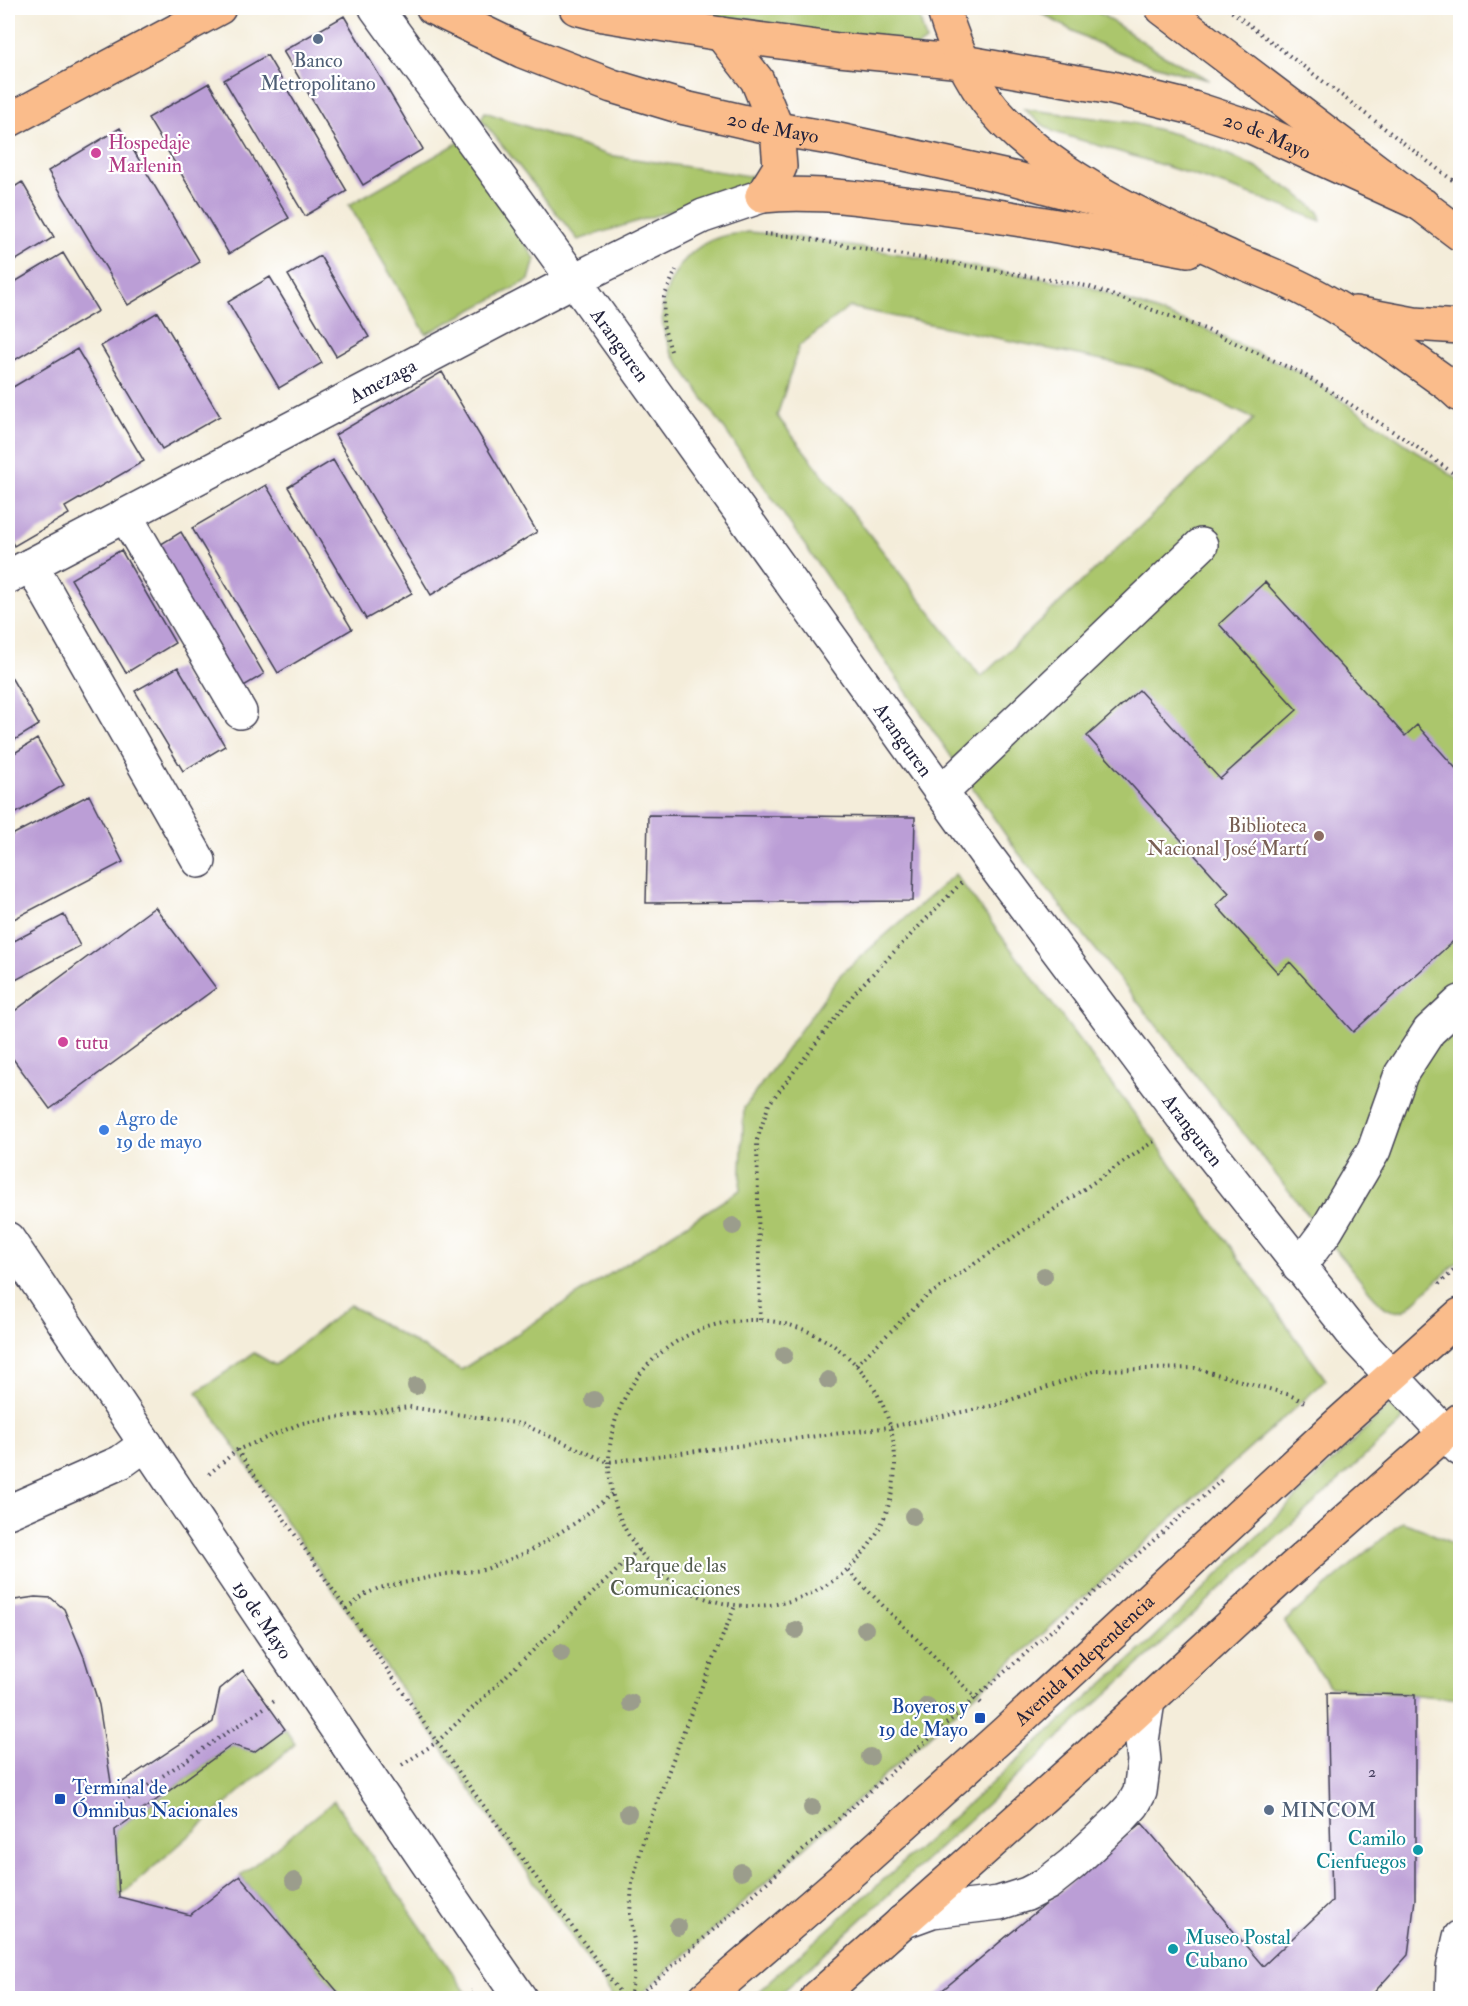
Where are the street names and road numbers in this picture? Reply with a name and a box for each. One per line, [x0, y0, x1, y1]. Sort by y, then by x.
street label: 20 de Mayo [725, 106, 821, 149]
street label: 20 de Mayo [1220, 106, 1315, 165]
street label: Aranguren [585, 302, 655, 387]
street label: Amezaga [344, 352, 421, 409]
street label: Aranguren [868, 697, 939, 782]
street label: Aranguren [1156, 1088, 1229, 1171]
street label: 19 de Mayo [228, 1575, 298, 1664]
street label: Avenida Independencia [1008, 1588, 1160, 1732]

